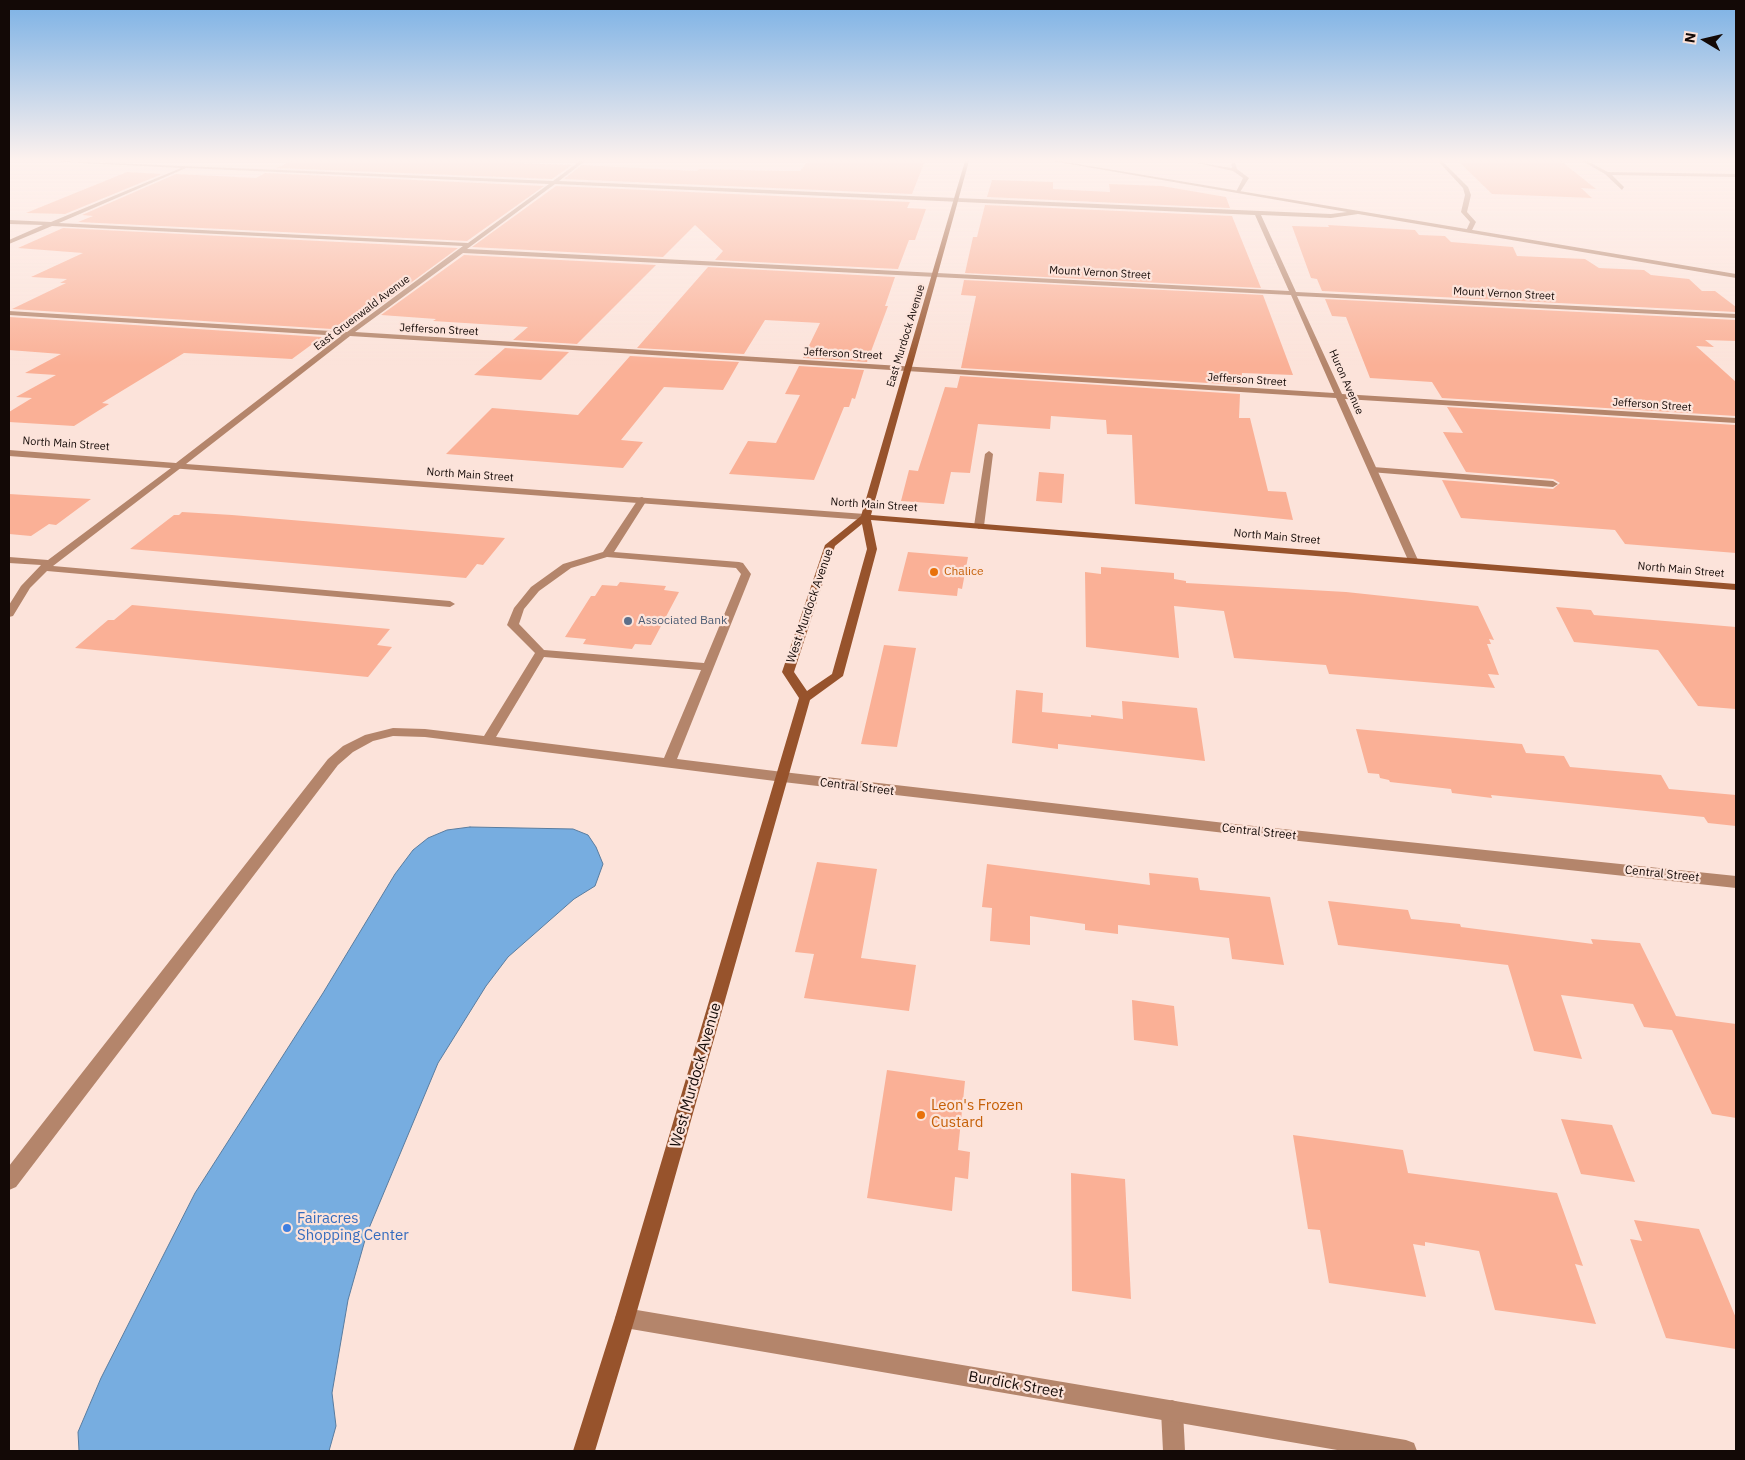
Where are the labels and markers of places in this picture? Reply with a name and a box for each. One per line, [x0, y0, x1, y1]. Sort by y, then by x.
place label: Chalice [944, 565, 983, 579]
marker: Chalice [928, 566, 940, 578]
place label: Associated Bank [638, 614, 727, 628]
marker: Associated Bank [622, 615, 634, 627]
place label: Leon's Frozen Custard [931, 1097, 1023, 1132]
marker: Leon's Frozen Custard [915, 1109, 927, 1121]
place label: Fairacres Shopping Center [297, 1210, 409, 1245]
marker: Fairacres Shopping Center [281, 1222, 293, 1234]

